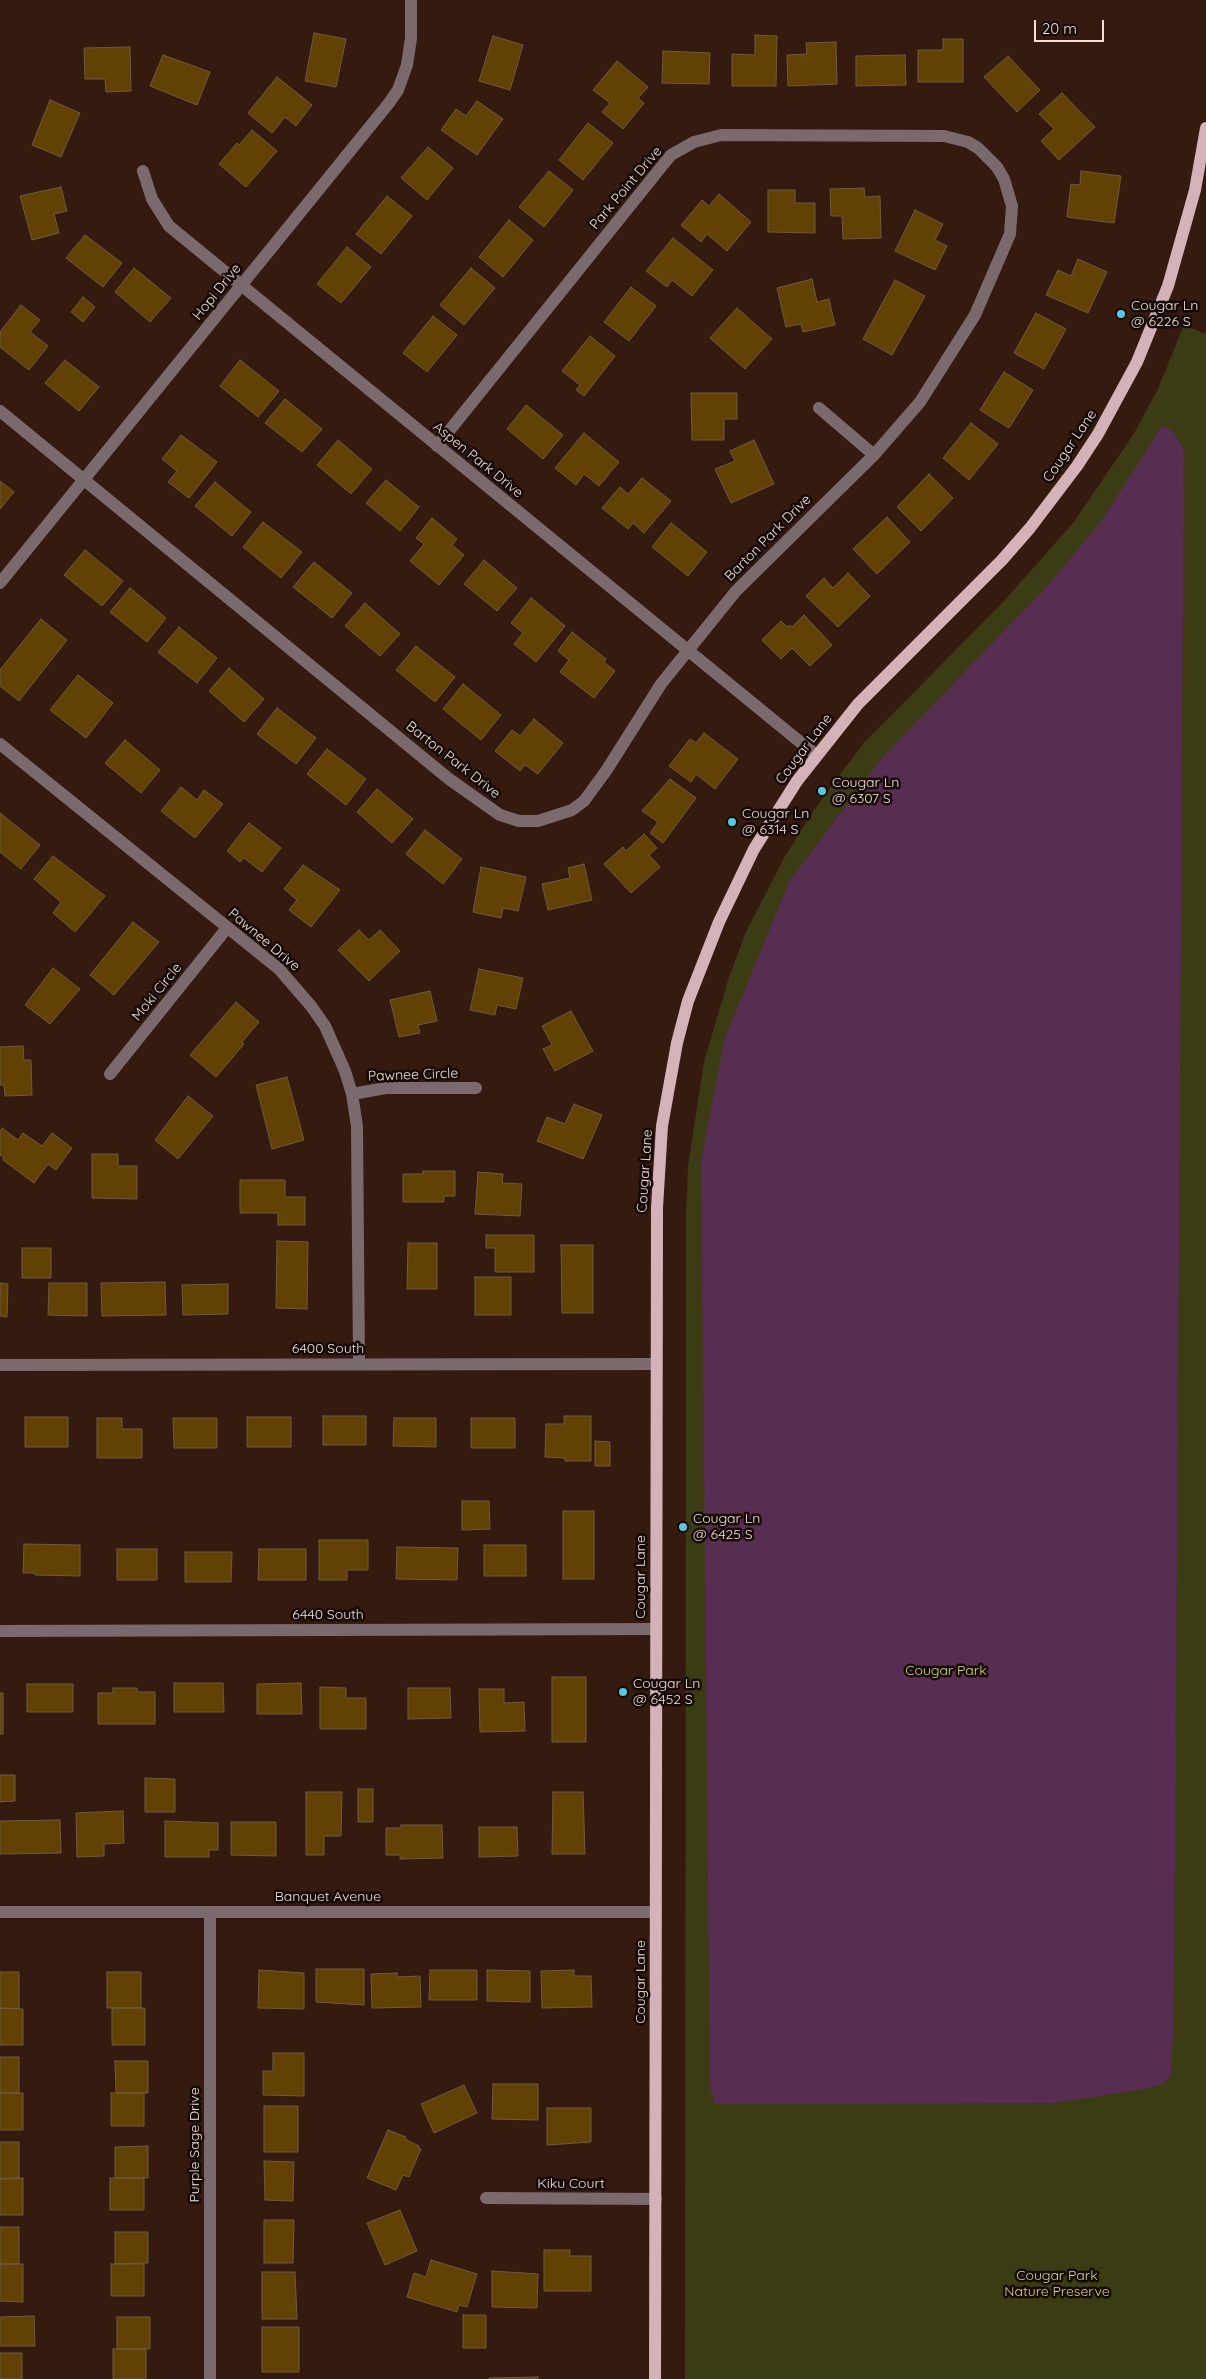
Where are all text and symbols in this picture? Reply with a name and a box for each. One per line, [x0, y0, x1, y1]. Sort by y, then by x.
scale bar [1036, 10, 1106, 42]
text: 20 m [1042, 19, 1077, 38]
street label: Park Point Drive [586, 143, 666, 233]
street label: Hopi Drive [189, 260, 245, 324]
place label: Cougar Ln @ 6226 S [1131, 298, 1198, 331]
marker: Cougar Ln @ 6226 S [1115, 308, 1127, 320]
street label: Cougar Lane [1040, 407, 1100, 485]
street label: Aspen Park Drive [430, 419, 526, 501]
street label: Barton Park Drive [721, 491, 815, 585]
street label: Cougar Lane [772, 711, 836, 787]
street label: Barton Park Drive [402, 718, 504, 802]
place label: Cougar Ln @ 6307 S [832, 775, 899, 808]
marker: Cougar Ln @ 6307 S [816, 785, 828, 797]
place label: Cougar Ln @ 6314 S [742, 806, 809, 839]
marker: Cougar Ln @ 6314 S [726, 816, 738, 828]
street label: Pawnee Drive [225, 905, 303, 975]
street label: Moki Circle [129, 960, 185, 1024]
street label: Pawnee Circle [368, 1065, 458, 1085]
street label: Cougar Lane [634, 1129, 656, 1213]
street label: 6400 South [292, 1341, 364, 1357]
place label: Cougar Ln @ 6425 S [693, 1511, 760, 1544]
marker: Cougar Ln @ 6425 S [677, 1521, 689, 1533]
street label: Cougar Lane [633, 1535, 649, 1619]
street label: 6440 South [292, 1607, 364, 1623]
park label: Cougar Park [905, 1663, 987, 1679]
place label: Cougar Ln @ 6452 S [633, 1676, 700, 1708]
marker: Cougar Ln @ 6452 S [617, 1686, 629, 1698]
street label: Banquet Avenue [275, 1889, 381, 1905]
street label: Cougar Lane [633, 1940, 649, 2024]
street label: Purple Sage Drive [187, 2087, 203, 2203]
street label: Kiku Court [537, 2176, 605, 2192]
park label: Cougar Park Nature Preserve [1004, 2268, 1110, 2300]

